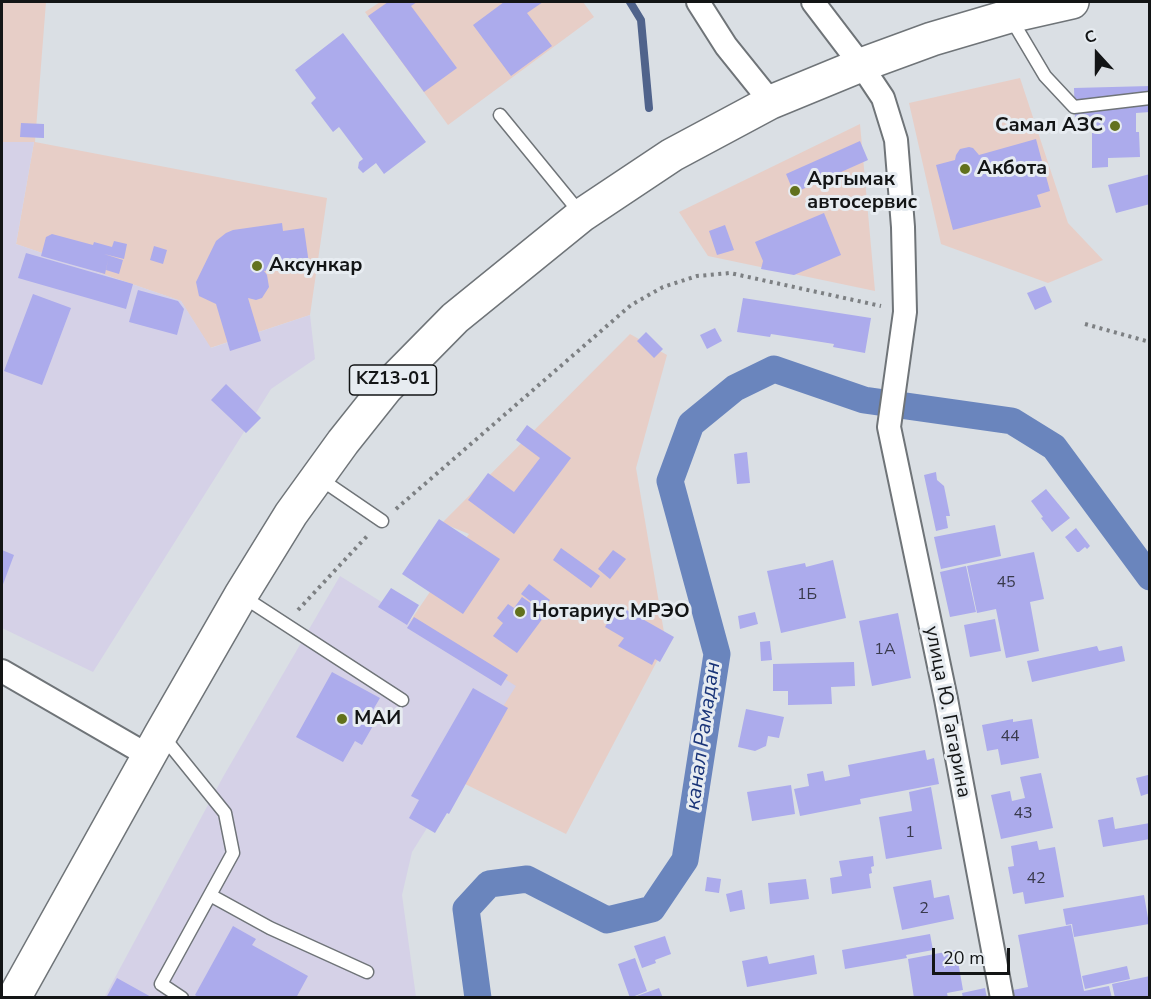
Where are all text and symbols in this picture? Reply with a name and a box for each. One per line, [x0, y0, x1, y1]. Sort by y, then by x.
north arrow [1067, 24, 1127, 84]
text: С [1082, 25, 1100, 49]
place label: Самал АЗС [995, 114, 1103, 138]
marker: Самал АЗС [1108, 119, 1122, 133]
place label: Акбота [977, 157, 1047, 181]
marker: Акбота [958, 162, 972, 176]
place label: Аргымак автосервис [807, 168, 917, 215]
marker: Аргымак автосервис [788, 184, 802, 198]
place label: Аксункар [269, 254, 362, 278]
marker: Аксункар [250, 259, 264, 273]
road number: KZ13-01 [350, 365, 436, 395]
house number: 45 [996, 573, 1016, 593]
house number: 1Б [797, 585, 817, 605]
place label: Нотариус МРЭО [532, 600, 690, 624]
marker: Нотариус МРЭО [513, 605, 527, 619]
street label: улица Ю. Гагарина [919, 624, 975, 800]
house number: 1А [874, 640, 896, 660]
water label: канал Рамадан [681, 660, 727, 812]
place label: МАИ [354, 707, 401, 731]
marker: МАИ [335, 712, 349, 726]
house number: 44 [1000, 727, 1020, 747]
house number: 43 [1013, 804, 1033, 824]
house number: 1 [905, 823, 915, 843]
house number: 42 [1026, 869, 1046, 889]
house number: 2 [919, 899, 929, 919]
scale bar [935, 936, 1013, 974]
text: 20 m [943, 946, 985, 970]

